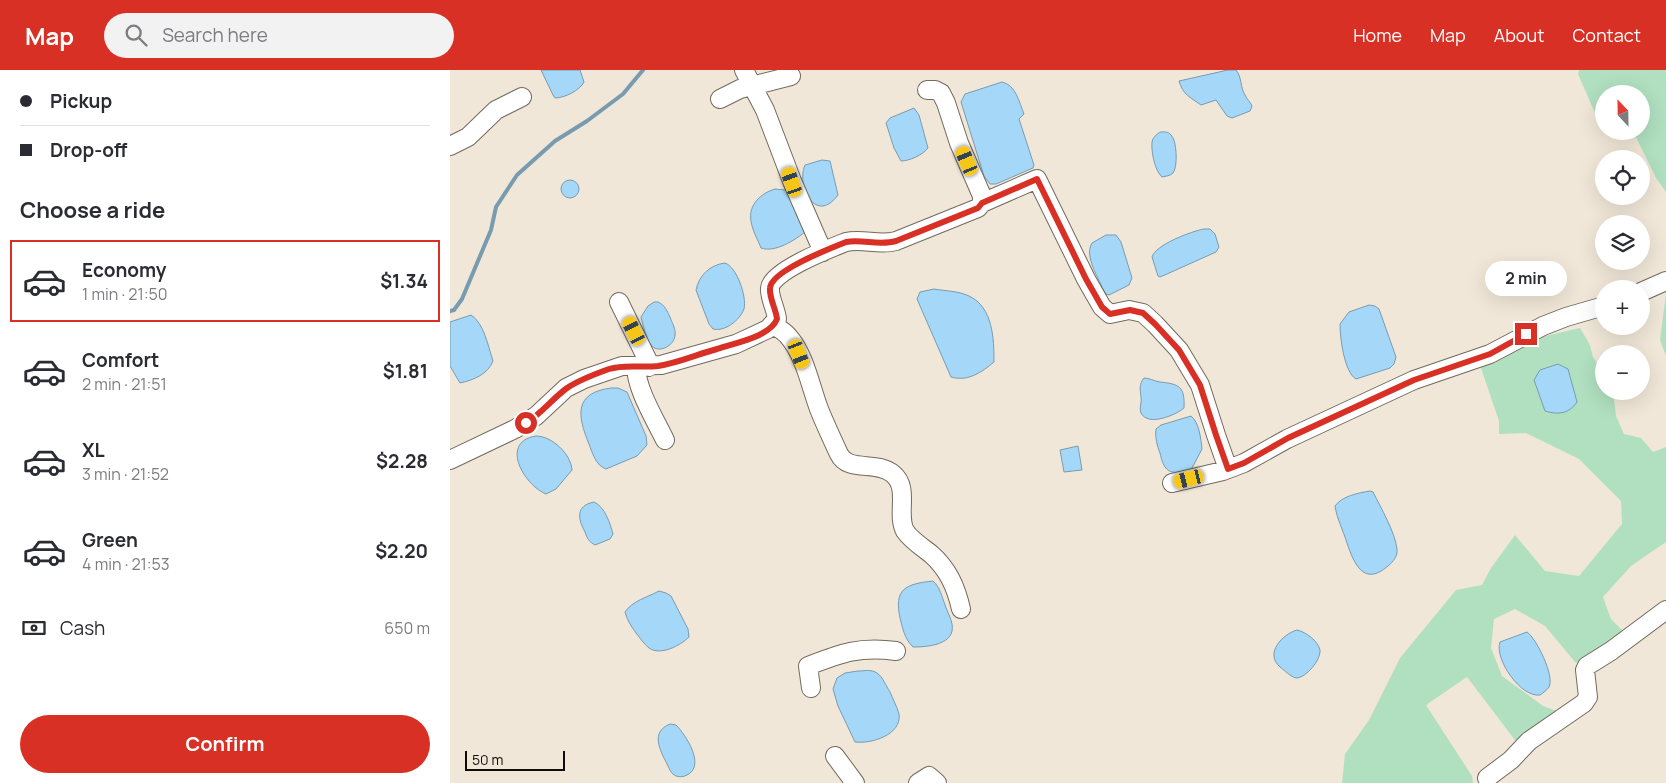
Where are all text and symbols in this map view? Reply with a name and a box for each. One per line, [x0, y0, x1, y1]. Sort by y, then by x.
search box [104, 13, 454, 58]
text: Map [25, 19, 74, 52]
icon: search [122, 21, 150, 49]
text: Search here [162, 22, 268, 48]
text: Home [1353, 23, 1402, 47]
text: Map [1430, 23, 1466, 47]
text: About [1494, 23, 1544, 47]
text: Contact [1572, 23, 1641, 47]
north arrow [1595, 85, 1650, 140]
map controls [1595, 85, 1650, 400]
text: Pickup [50, 88, 112, 114]
text: Drop-off [50, 137, 127, 163]
car [954, 144, 979, 178]
button: locate [1595, 150, 1650, 205]
car [780, 165, 803, 199]
text: Choose a ride [20, 195, 165, 225]
button: layers [1595, 215, 1650, 270]
text: Economy [82, 257, 166, 283]
icon: car [22, 259, 67, 304]
callout: 2 min [1485, 262, 1567, 296]
text: 2 min [1505, 267, 1547, 289]
text: $1.34 [380, 268, 428, 294]
button: + [1595, 280, 1650, 335]
text: 1 min · 21:50 [82, 283, 167, 305]
car [620, 314, 647, 348]
route end [1515, 323, 1537, 345]
car [786, 337, 811, 371]
button: − [1595, 345, 1650, 400]
text: Comfort [82, 347, 159, 373]
icon: car [22, 349, 67, 394]
text: $1.81 [383, 358, 428, 384]
text: 2 min · 21:51 [82, 373, 167, 395]
route start [515, 412, 537, 434]
text: XL [82, 437, 105, 463]
icon: car [22, 439, 67, 484]
text: $2.28 [376, 448, 428, 474]
text: 3 min · 21:52 [82, 463, 169, 485]
car [1172, 468, 1205, 490]
text: Green [82, 527, 138, 553]
icon: car [22, 529, 67, 574]
text: $2.20 [375, 538, 428, 564]
text: 4 min · 21:53 [82, 553, 170, 575]
icon: cash [20, 614, 48, 642]
text: Cash [60, 615, 105, 641]
text: 650 m [384, 617, 430, 639]
button: Confirm [20, 715, 430, 773]
scale bar [465, 748, 565, 771]
text: 50 m [472, 750, 503, 769]

